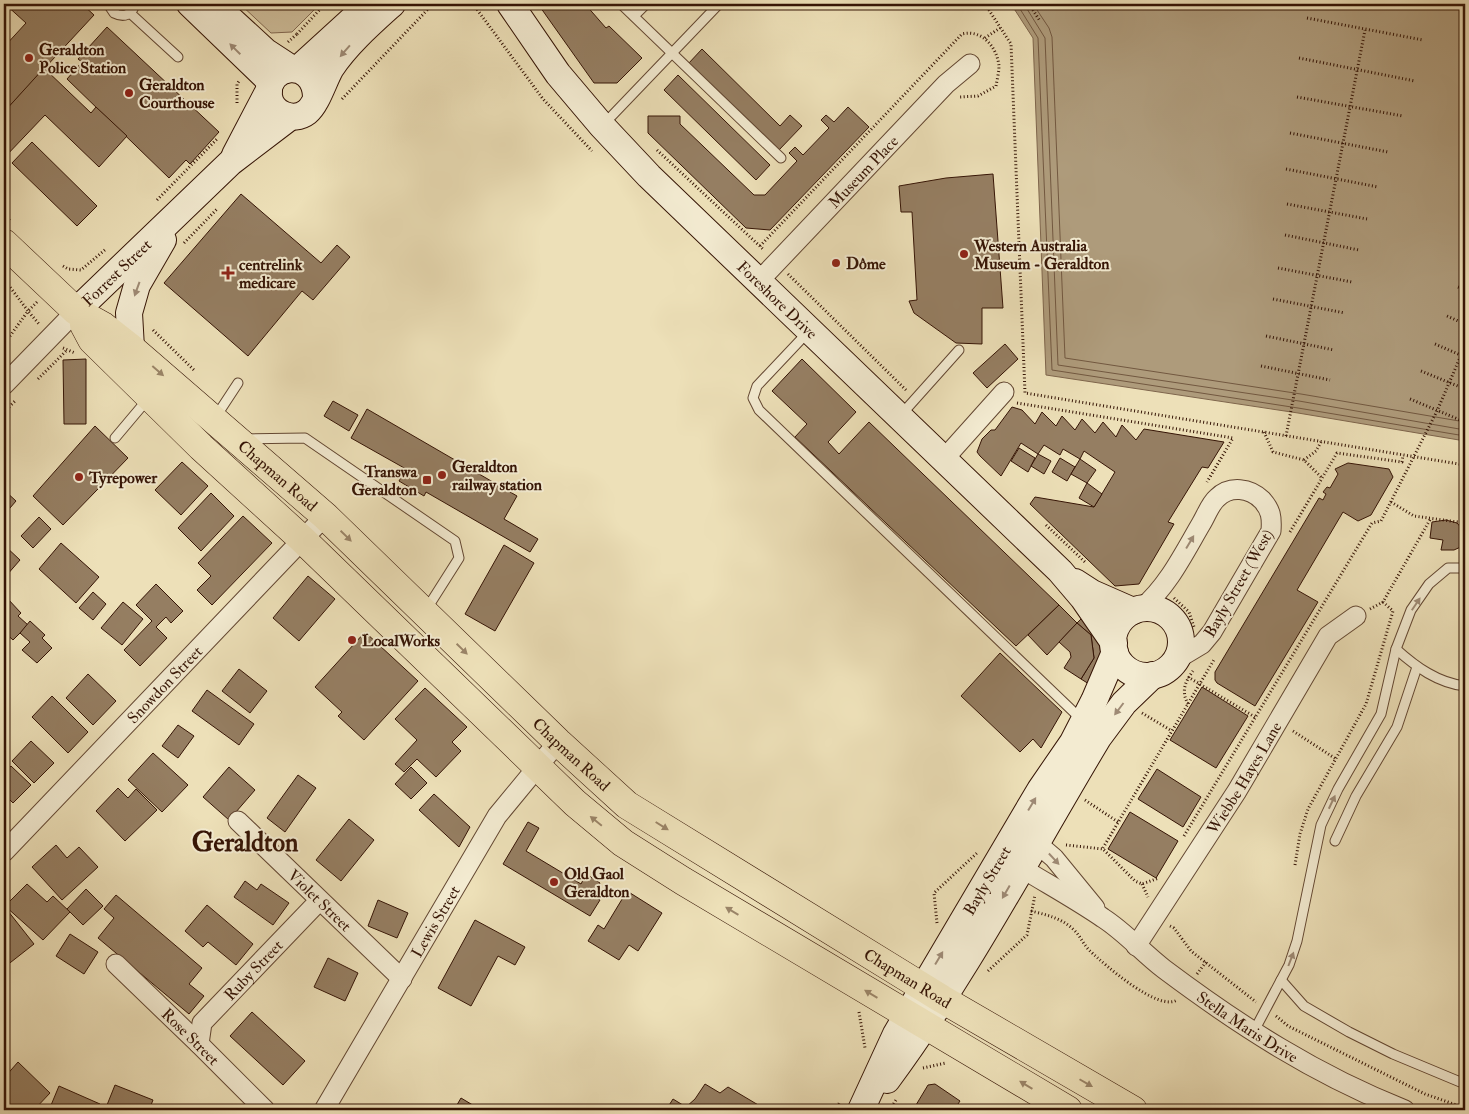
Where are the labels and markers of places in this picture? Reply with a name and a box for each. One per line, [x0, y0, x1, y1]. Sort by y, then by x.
place label: Geraldton Police Station [39, 40, 127, 78]
marker: Geraldton Police Station [23, 52, 35, 64]
place label: Geraldton Courthouse [139, 75, 215, 113]
marker: Geraldton Courthouse [123, 87, 135, 99]
place label: Western Australia Museum - Geraldton [973, 236, 1110, 274]
marker: Western Australia Museum - Geraldton [958, 248, 970, 260]
place label: Dôme [846, 254, 886, 274]
place label: centrelink medicare [239, 255, 303, 293]
marker: Dôme [830, 257, 842, 269]
marker: centrelink medicare [221, 266, 235, 280]
place label: Geraldton railway station [451, 457, 543, 496]
place label: Transwa Geraldton [351, 462, 418, 500]
place label: Tyrepower [88, 468, 158, 489]
marker: Geraldton railway station [436, 469, 448, 481]
marker: Tyrepower [73, 471, 85, 483]
marker: Transwa Geraldton [421, 474, 433, 486]
place label: LocalWorks [362, 631, 440, 651]
marker: LocalWorks [346, 634, 358, 646]
place label: Old Gaol Geraldton [564, 864, 630, 902]
marker: Old Gaol Geraldton [548, 876, 560, 888]

